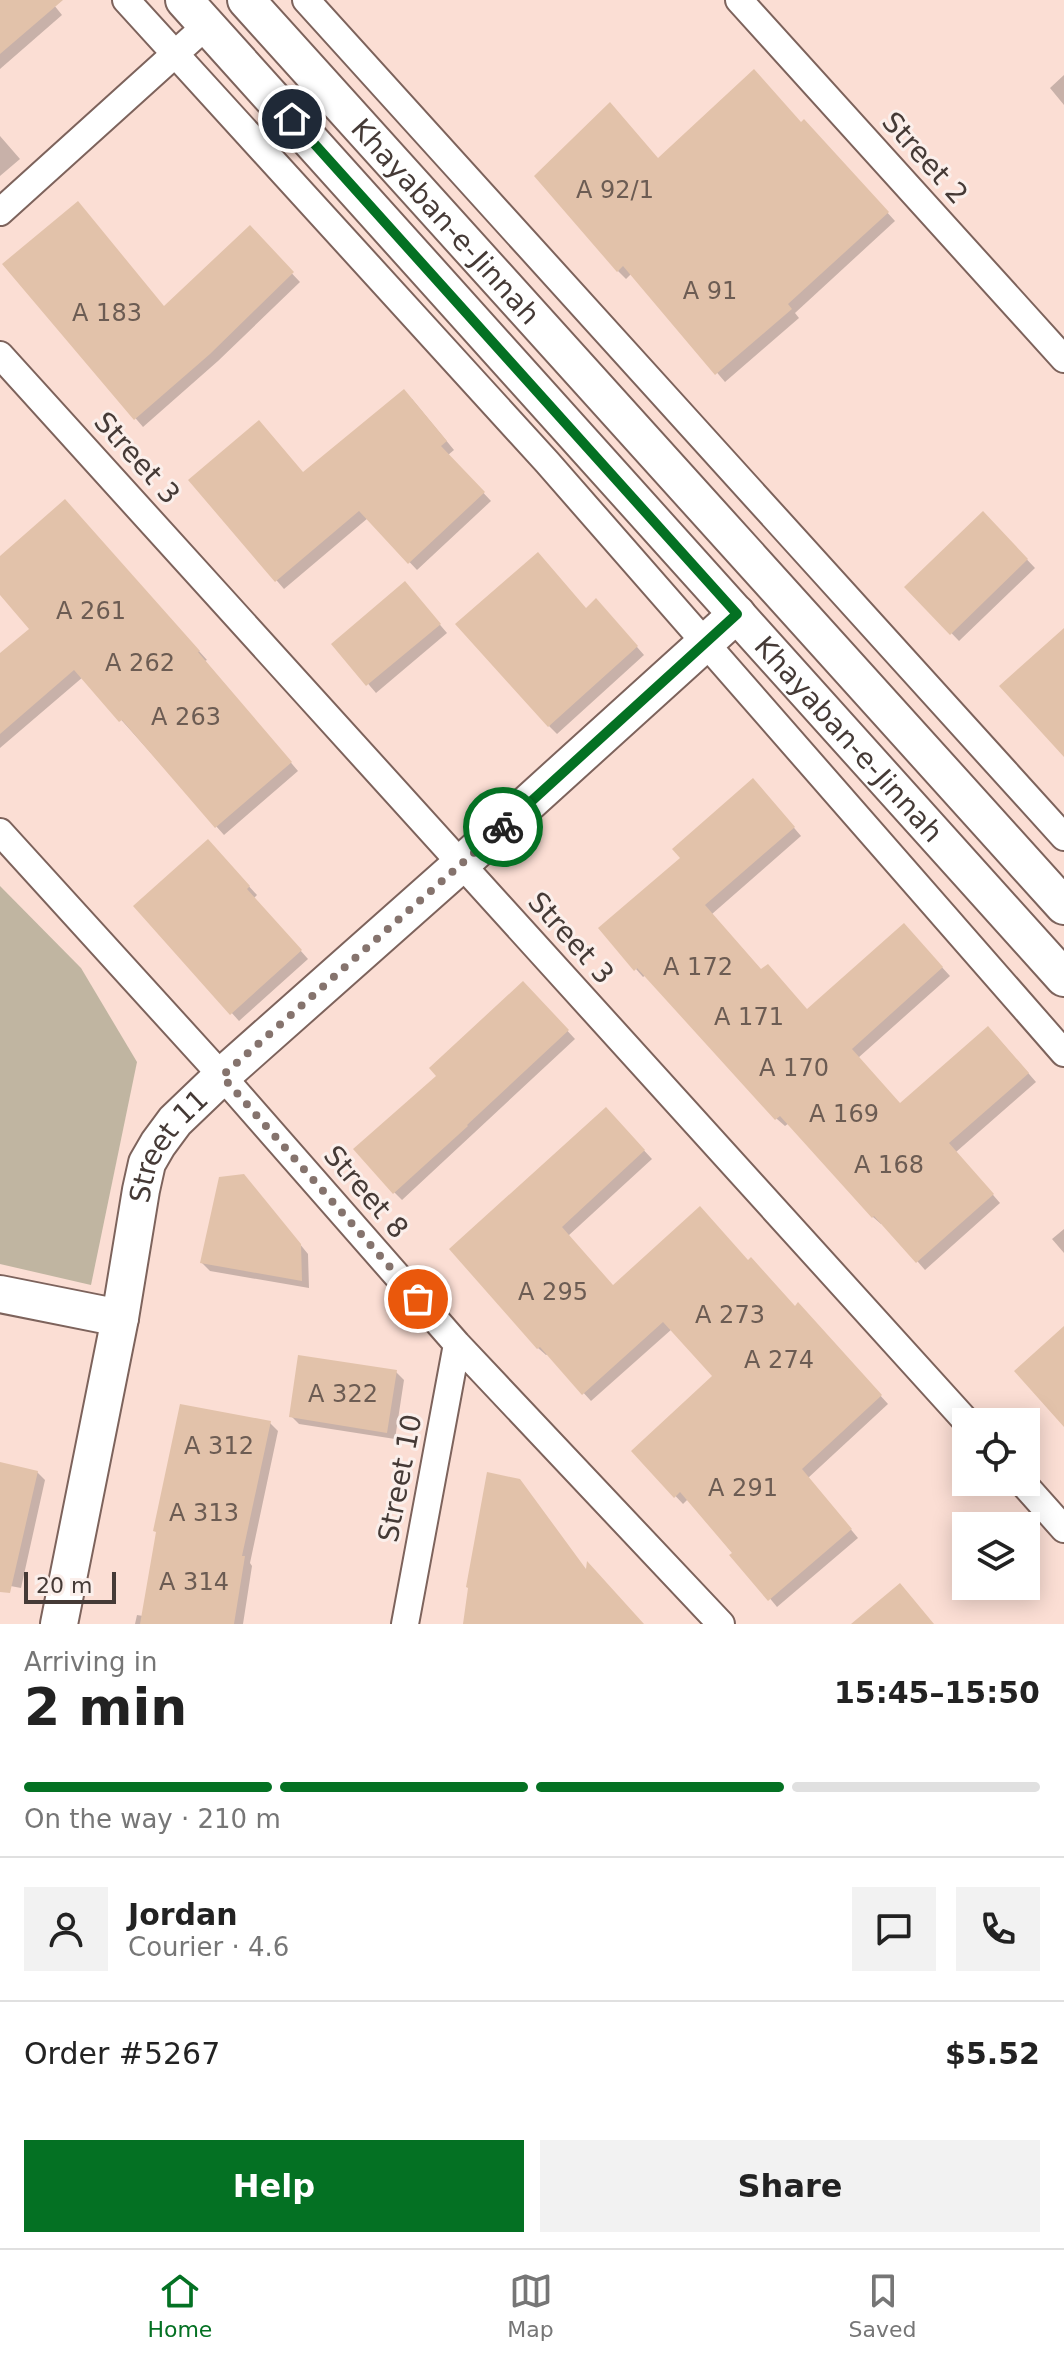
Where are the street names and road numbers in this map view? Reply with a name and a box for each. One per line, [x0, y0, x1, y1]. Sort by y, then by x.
street label: Street 2 [875, 105, 975, 211]
street label: Khayaban-e-Jinnah [345, 112, 547, 331]
street label: Street 3 [87, 405, 187, 511]
street label: Khayaban-e-Jinnah [748, 629, 950, 849]
street label: Street 3 [521, 885, 621, 991]
street label: Street 11 [123, 1082, 215, 1205]
street label: Street 8 [317, 1139, 415, 1245]
street label: Street 10 [371, 1411, 429, 1545]

